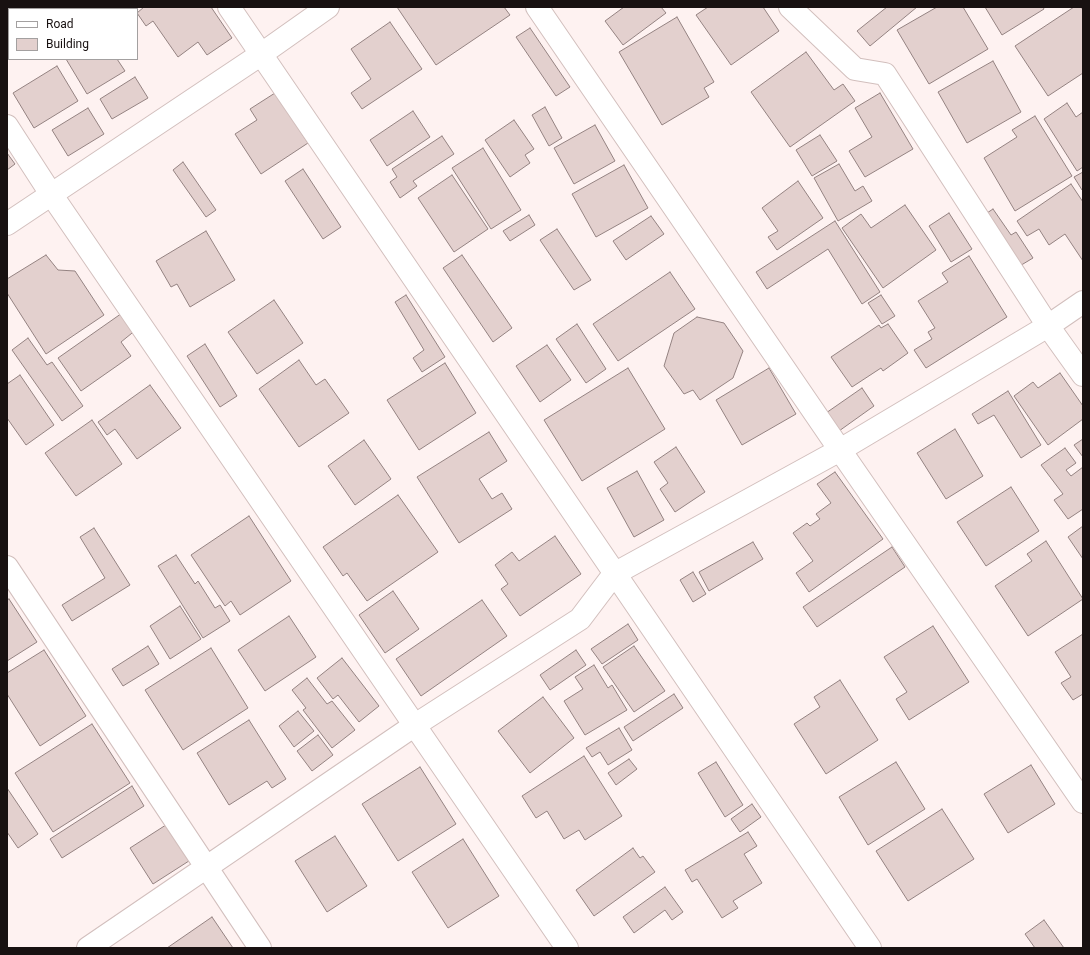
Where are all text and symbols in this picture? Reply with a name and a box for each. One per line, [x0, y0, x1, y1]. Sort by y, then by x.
legend [8, 8, 138, 60]
text: Road [46, 17, 74, 31]
text: Building [46, 37, 89, 51]

